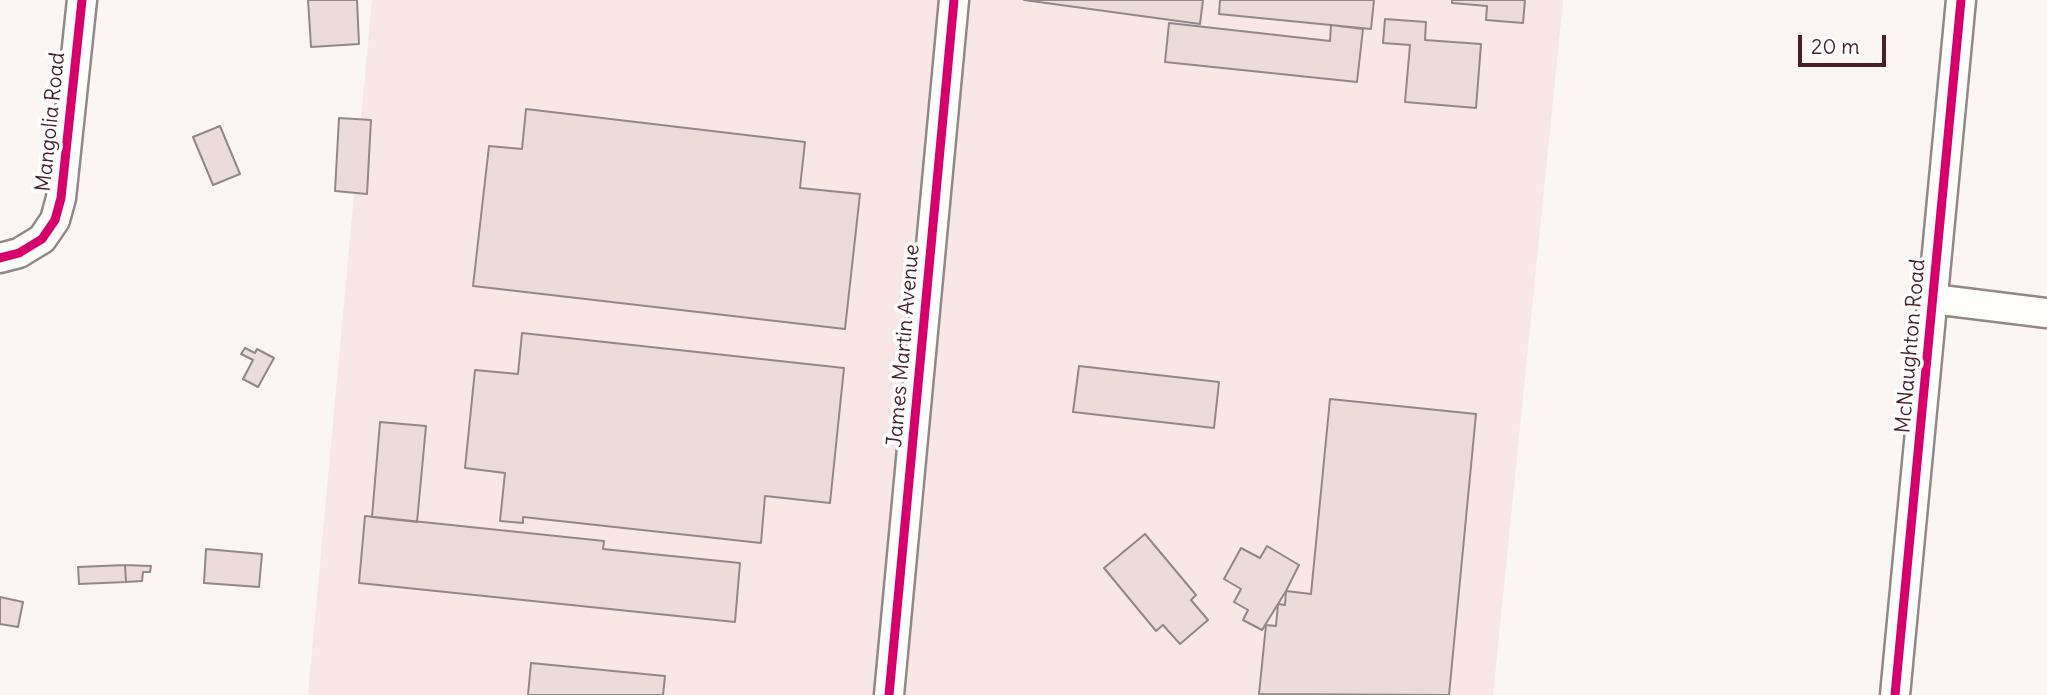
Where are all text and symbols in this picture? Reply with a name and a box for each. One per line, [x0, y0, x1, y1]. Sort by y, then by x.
scale bar [1802, 21, 1890, 65]
text: 20 m [1811, 33, 1860, 60]
street label: Mangolia Road [31, 51, 71, 193]
street label: James Martin Avenue [883, 243, 925, 449]
street label: McNaughton Road [1891, 258, 1931, 434]

